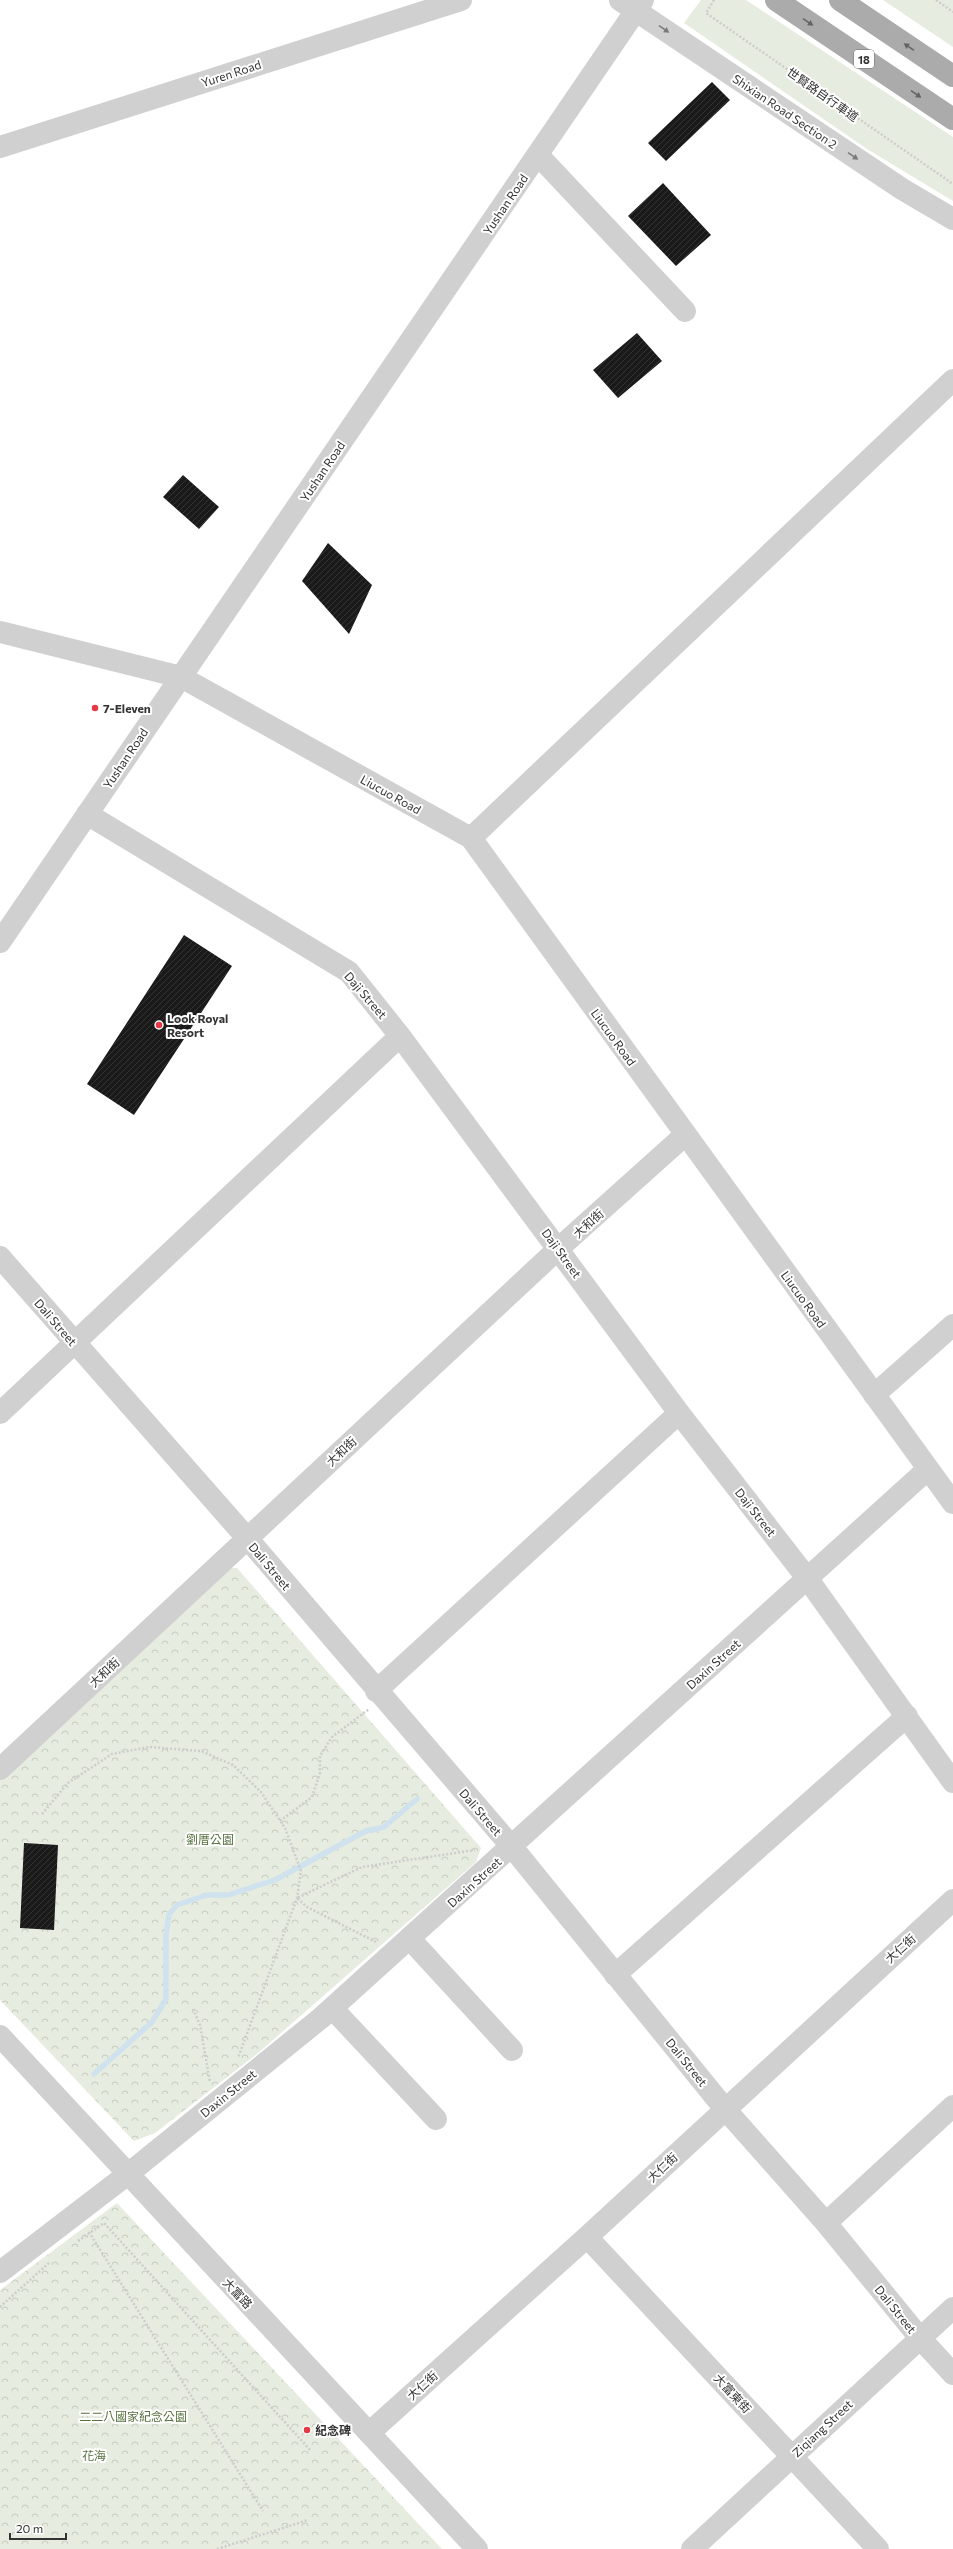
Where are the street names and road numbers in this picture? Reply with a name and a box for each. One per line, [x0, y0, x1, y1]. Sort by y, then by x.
road number: 18 [854, 50, 874, 68]
street label: Yuren Road [199, 57, 263, 89]
street label: 世賢路自行車道 [785, 64, 861, 124]
street label: Shixian Road Section 2 [730, 71, 840, 151]
street label: Yushan Road [480, 171, 530, 237]
street label: Yushan Road [297, 438, 347, 504]
street label: Yushan Road [100, 725, 150, 791]
street label: Liucuo Road [358, 772, 424, 816]
street label: Daji Street [342, 969, 390, 1021]
street label: Liucuo Road [589, 1006, 639, 1068]
street label: 大和街 [570, 1206, 606, 1240]
street label: Daji Street [539, 1226, 585, 1280]
street label: Liucuo Road [779, 1268, 829, 1330]
street label: Dali Street [32, 1296, 80, 1348]
street label: 大和街 [323, 1434, 359, 1468]
street label: Daji Street [733, 1485, 779, 1539]
street label: Dali Street [246, 1539, 294, 1593]
street label: Daxin Street [683, 1636, 743, 1692]
street label: 大和街 [86, 1655, 122, 1689]
street label: Dali Street [457, 1786, 505, 1838]
street label: Daxin Street [444, 1854, 504, 1910]
street label: 大仁街 [882, 1931, 918, 1965]
street label: Dali Street [663, 2035, 711, 2089]
street label: Daxin Street [197, 2066, 259, 2120]
street label: 大仁街 [644, 2150, 680, 2184]
street label: 大富路 [221, 2275, 255, 2311]
street label: Dali Street [872, 2282, 920, 2336]
street label: 大仁街 [404, 2368, 440, 2402]
street label: 大富東街 [712, 2371, 754, 2415]
street label: Ziqiang Street [789, 2397, 855, 2459]

